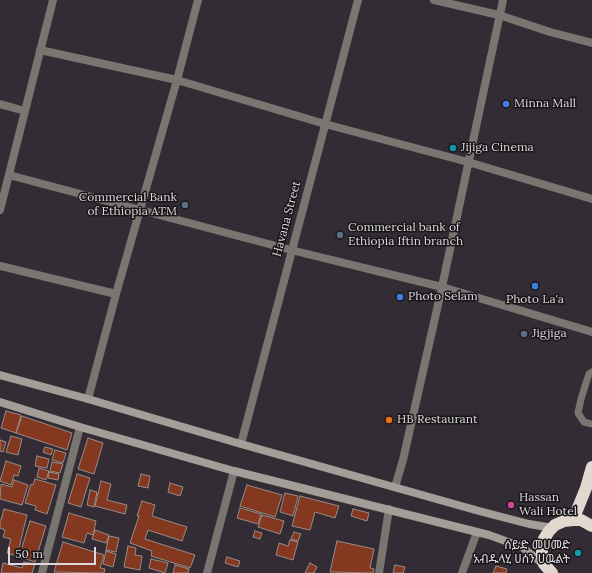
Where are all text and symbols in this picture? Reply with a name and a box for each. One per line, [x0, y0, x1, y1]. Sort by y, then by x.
place label: Minna Mall [514, 97, 576, 111]
marker: Minna Mall [501, 99, 511, 109]
place label: Jijiga Cinema [461, 141, 534, 155]
marker: Jijiga Cinema [448, 143, 458, 153]
street label: Havana Street [270, 179, 304, 259]
place label: Commercial Bank of Ethiopia ATM [79, 191, 177, 219]
marker: Commercial Bank of Ethiopia ATM [180, 200, 190, 210]
place label: Commercial bank of Ethiopia Iftin branch [348, 221, 463, 249]
marker: Commercial bank of Ethiopia Iftin branch [335, 230, 345, 240]
marker: Photo La'a [530, 281, 540, 291]
place label: Photo Selam [408, 290, 478, 304]
marker: Photo Selam [395, 292, 405, 302]
place label: Photo La'a [506, 293, 564, 307]
place label: Jigjiga [532, 327, 567, 341]
marker: Jigjiga [519, 329, 529, 339]
place label: HB Restaurant [397, 413, 478, 427]
marker: HB Restaurant [384, 415, 394, 425]
place label: Hassan Wali Hotel [519, 491, 577, 519]
marker: Hassan Wali Hotel [506, 500, 516, 510]
scale bar [10, 539, 98, 565]
place label: ሰይድ መሀመድ አብዱላሂ ሀሰን ሀዉልት [473, 539, 570, 567]
text: 50 m [15, 546, 43, 561]
marker: ሰይድ መሀመድ አብዱላሂ ሀሰን ሀዉልት [573, 548, 583, 558]

